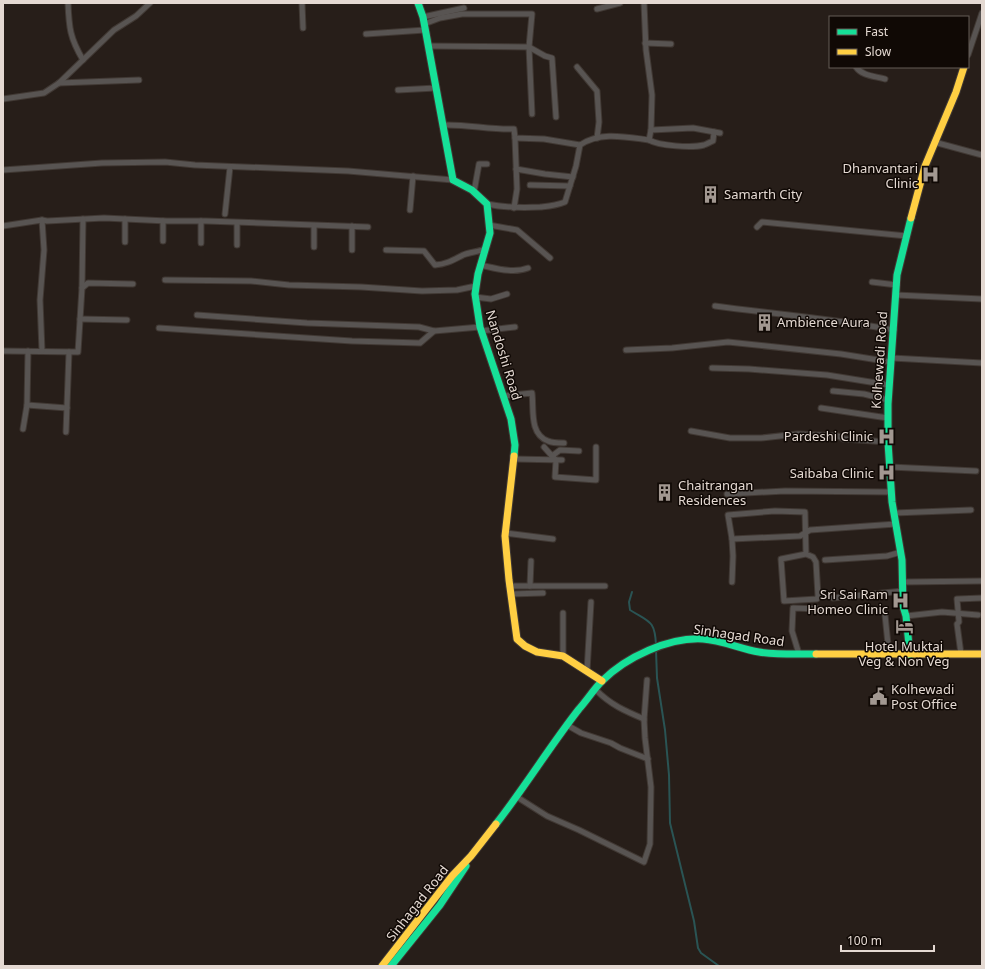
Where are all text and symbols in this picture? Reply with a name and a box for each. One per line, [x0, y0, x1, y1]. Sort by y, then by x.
legend [829, 16, 969, 68]
text: Fast [865, 23, 889, 40]
text: Slow [865, 43, 892, 60]
place label: Dhanvantari Clinic [843, 159, 918, 192]
hospital icon: Dhanvantari Clinic [921, 165, 941, 185]
building icon: Samarth City [701, 184, 721, 204]
place label: Samarth City [724, 185, 803, 203]
street label: Nandoshi Road [482, 308, 526, 402]
street label: Kolhewadi Road [867, 311, 891, 409]
building icon: Ambience Aura [754, 312, 774, 332]
place label: Ambience Aura [777, 313, 870, 331]
hospital icon: Pardeshi Clinic [876, 426, 896, 446]
place label: Pardeshi Clinic [784, 427, 873, 445]
hospital icon: Saibaba Clinic [877, 463, 897, 483]
place label: Saibaba Clinic [790, 464, 874, 482]
place label: Chaitrangan Residences [678, 476, 753, 509]
building icon: Chaitrangan Residences [655, 482, 675, 502]
place label: Sri Sai Ram Homeo Clinic [807, 585, 888, 618]
hospital icon: Sri Sai Ram Homeo Clinic [891, 591, 911, 611]
hotel icon: Hotel Muktai Veg & Non Veg [894, 617, 914, 637]
street label: Sinhagad Road [692, 620, 786, 650]
place label: Hotel Muktai Veg & Non Veg [858, 637, 950, 670]
place label: Kolhewadi Post Office [891, 680, 957, 713]
public building icon: Kolhewadi Post Office [868, 686, 888, 706]
street label: Sinhagad Road [382, 861, 452, 945]
scale bar [841, 927, 934, 953]
text: 100 m [847, 932, 882, 949]

